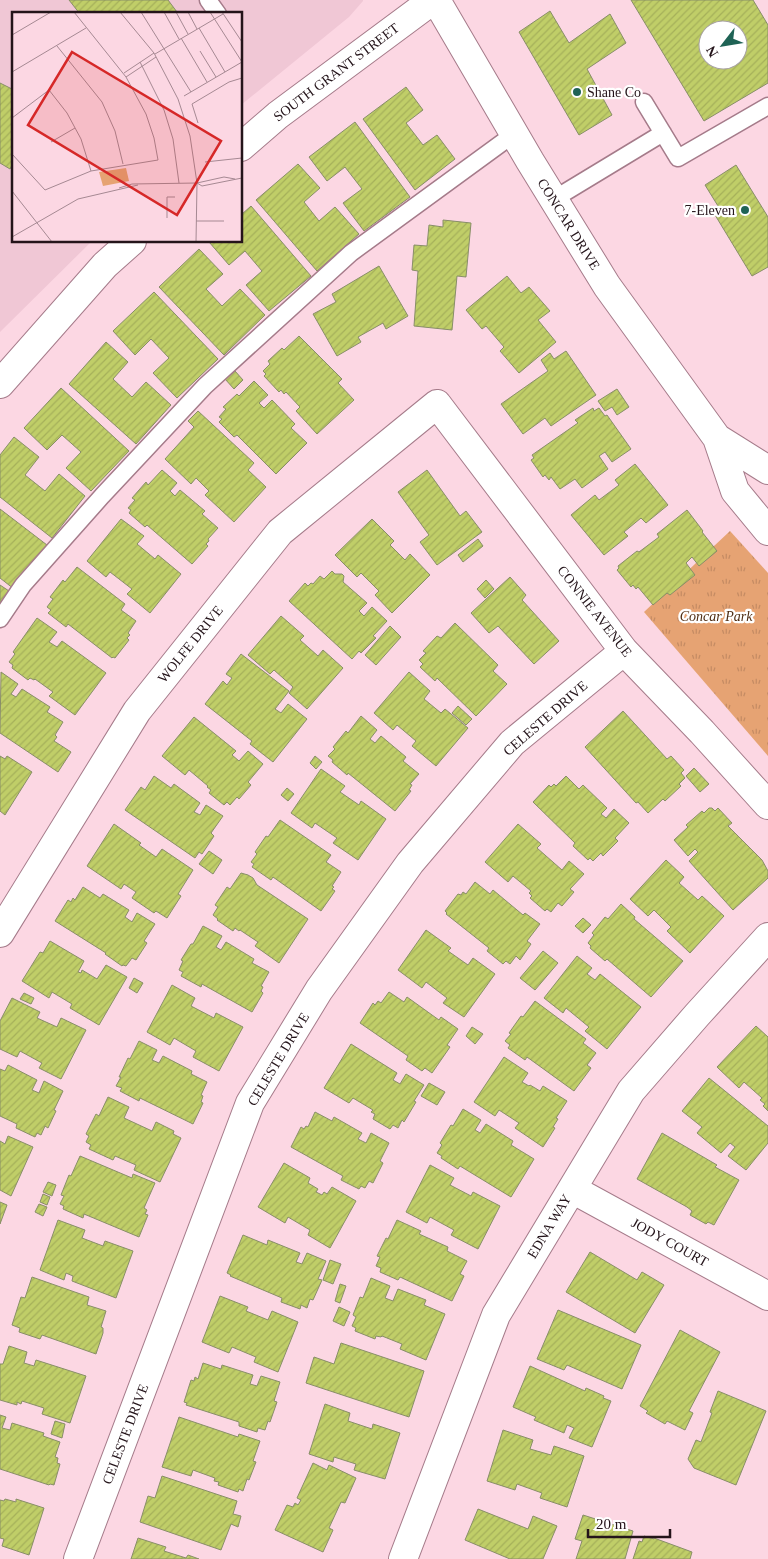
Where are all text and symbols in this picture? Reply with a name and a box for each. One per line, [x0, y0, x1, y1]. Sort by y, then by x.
inset map [12, 12, 242, 242]
street label: SOUTH GRANT STREET [271, 20, 402, 124]
north arrow [698, 20, 748, 70]
text: N [703, 43, 721, 60]
place label: Shane Co [587, 85, 641, 100]
marker: Shane Co [571, 86, 583, 98]
street label: CONCAR DRIVE [534, 176, 603, 273]
place label: 7-Eleven [684, 203, 735, 218]
marker: 7-Eleven [739, 204, 751, 216]
street label: CONNIE AVENUE [554, 563, 635, 660]
street label: WOLFE DRIVE [155, 603, 226, 686]
park label: Concar Park [680, 609, 753, 624]
street label: CELESTE DRIVE [500, 678, 590, 759]
street label: CELESTE DRIVE [245, 1010, 312, 1109]
street label: EDNA WAY [524, 1192, 574, 1261]
street label: JODY COURT [629, 1215, 711, 1270]
street label: CELESTE DRIVE [99, 1382, 151, 1486]
scale bar [588, 1506, 670, 1538]
text: 20 m [596, 1516, 627, 1532]

